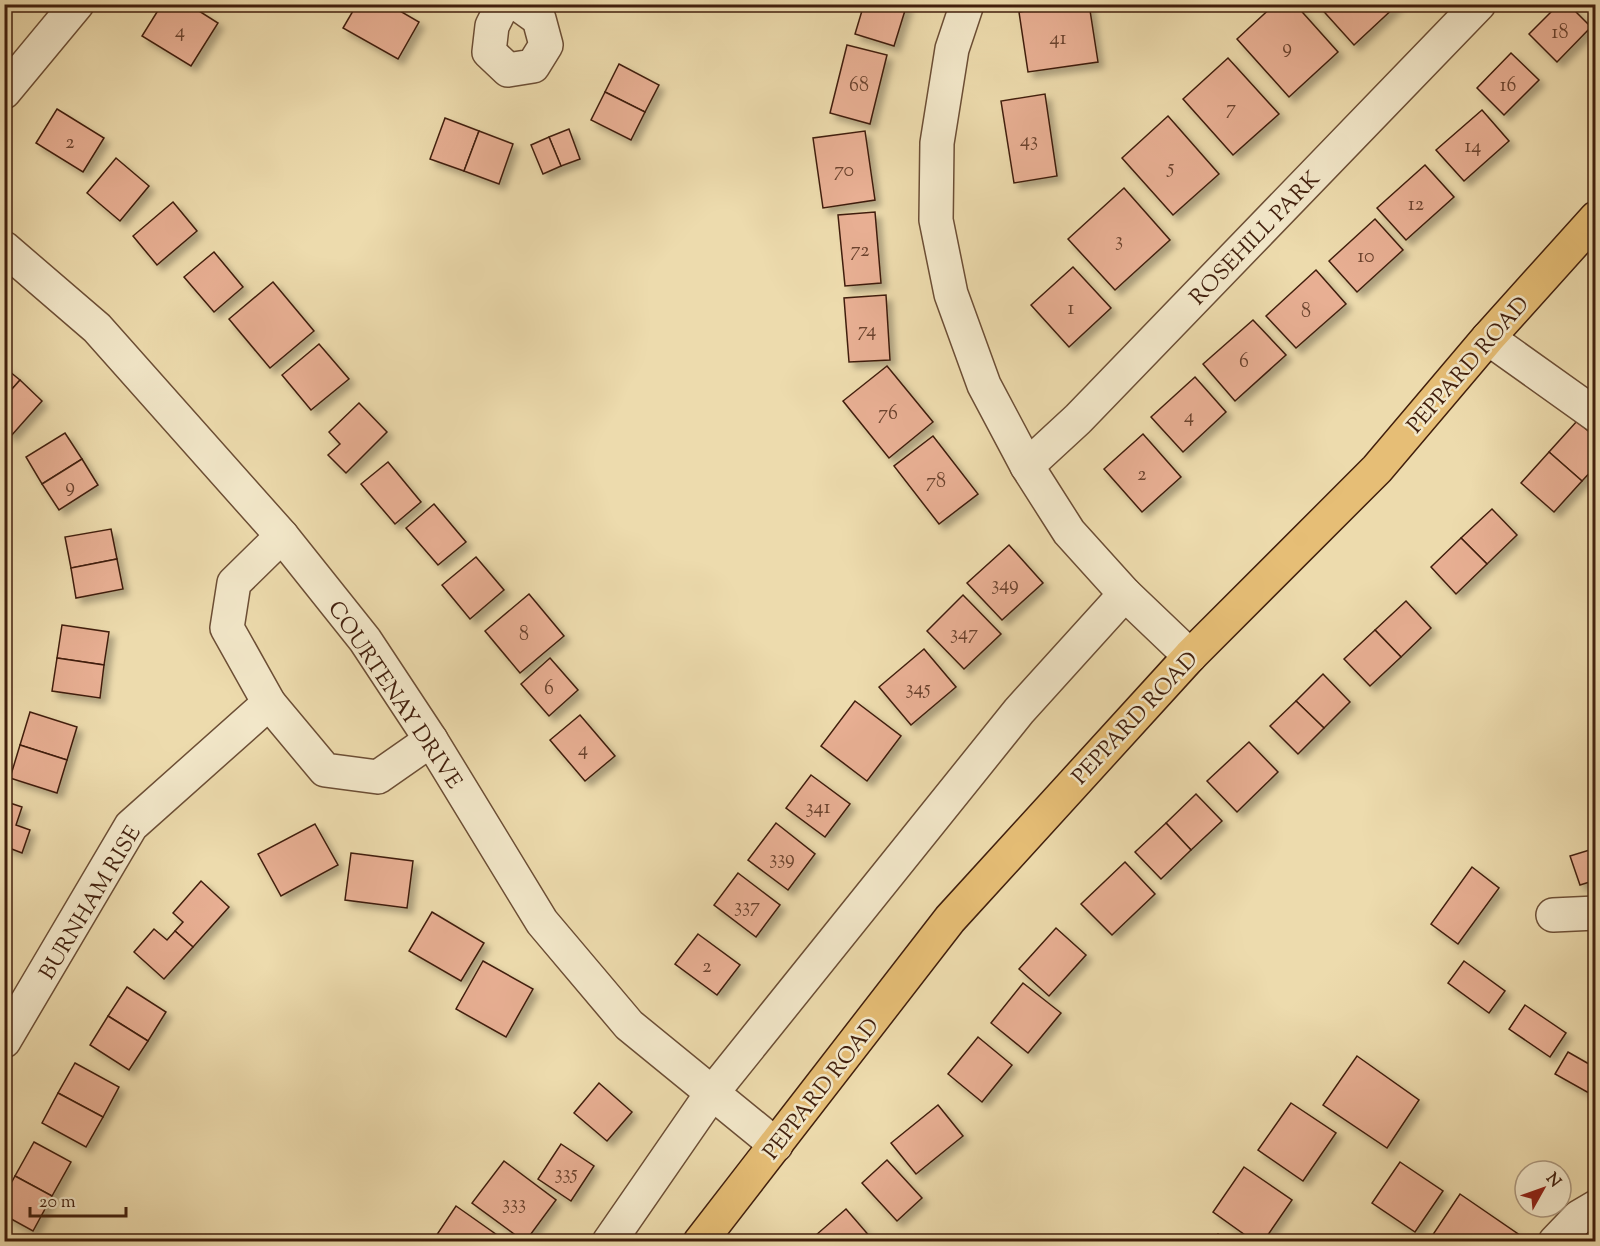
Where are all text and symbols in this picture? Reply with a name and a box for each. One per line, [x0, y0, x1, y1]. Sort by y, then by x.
house number: 4 [175, 18, 185, 47]
house number: 18 [1552, 19, 1568, 48]
house number: 41 [1050, 25, 1067, 54]
house number: 9 [1282, 34, 1292, 63]
house number: 68 [849, 72, 869, 101]
house number: 16 [1500, 72, 1516, 101]
house number: 7 [1226, 95, 1236, 124]
house number: 43 [1020, 127, 1038, 156]
house number: 2 [65, 129, 75, 158]
house number: 14 [1465, 133, 1481, 162]
house number: 5 [1167, 154, 1175, 183]
house number: 70 [834, 157, 854, 186]
street label: ROSEHILL PARK [1183, 165, 1329, 314]
house number: 12 [1408, 191, 1424, 220]
house number: 3 [1115, 227, 1123, 256]
house number: 72 [850, 237, 870, 266]
house number: 10 [1357, 243, 1375, 272]
street label: PEPPARD ROAD [1401, 290, 1538, 442]
house number: 1 [1068, 295, 1075, 324]
house number: 8 [1301, 298, 1311, 327]
house number: 74 [858, 317, 876, 346]
house number: 6 [1239, 348, 1249, 377]
house number: 76 [878, 400, 898, 429]
house number: 4 [1184, 403, 1194, 432]
house number: 2 [1137, 461, 1147, 490]
house number: 78 [926, 468, 946, 497]
house number: 9 [65, 473, 75, 502]
house number: 349 [991, 571, 1019, 600]
street label: COURTENAY DRIVE [319, 595, 469, 796]
house number: 347 [950, 620, 978, 649]
house number: 8 [519, 621, 529, 650]
street label: PEPPARD ROAD [1066, 645, 1207, 793]
house number: 6 [544, 675, 554, 704]
house number: 345 [906, 675, 931, 704]
house number: 4 [578, 736, 588, 765]
house number: 341 [806, 794, 831, 823]
street label: BURNHAM RISE [33, 820, 150, 987]
house number: 339 [769, 845, 795, 874]
house number: 337 [734, 893, 760, 922]
house number: 2 [702, 953, 712, 982]
street label: PEPPARD ROAD [757, 1012, 888, 1168]
north arrow [1513, 1159, 1573, 1219]
house number: 335 [555, 1160, 578, 1189]
text: N [1540, 1169, 1566, 1193]
scale bar [30, 1180, 126, 1218]
text: 20 m [39, 1190, 76, 1216]
house number: 333 [502, 1190, 526, 1219]

